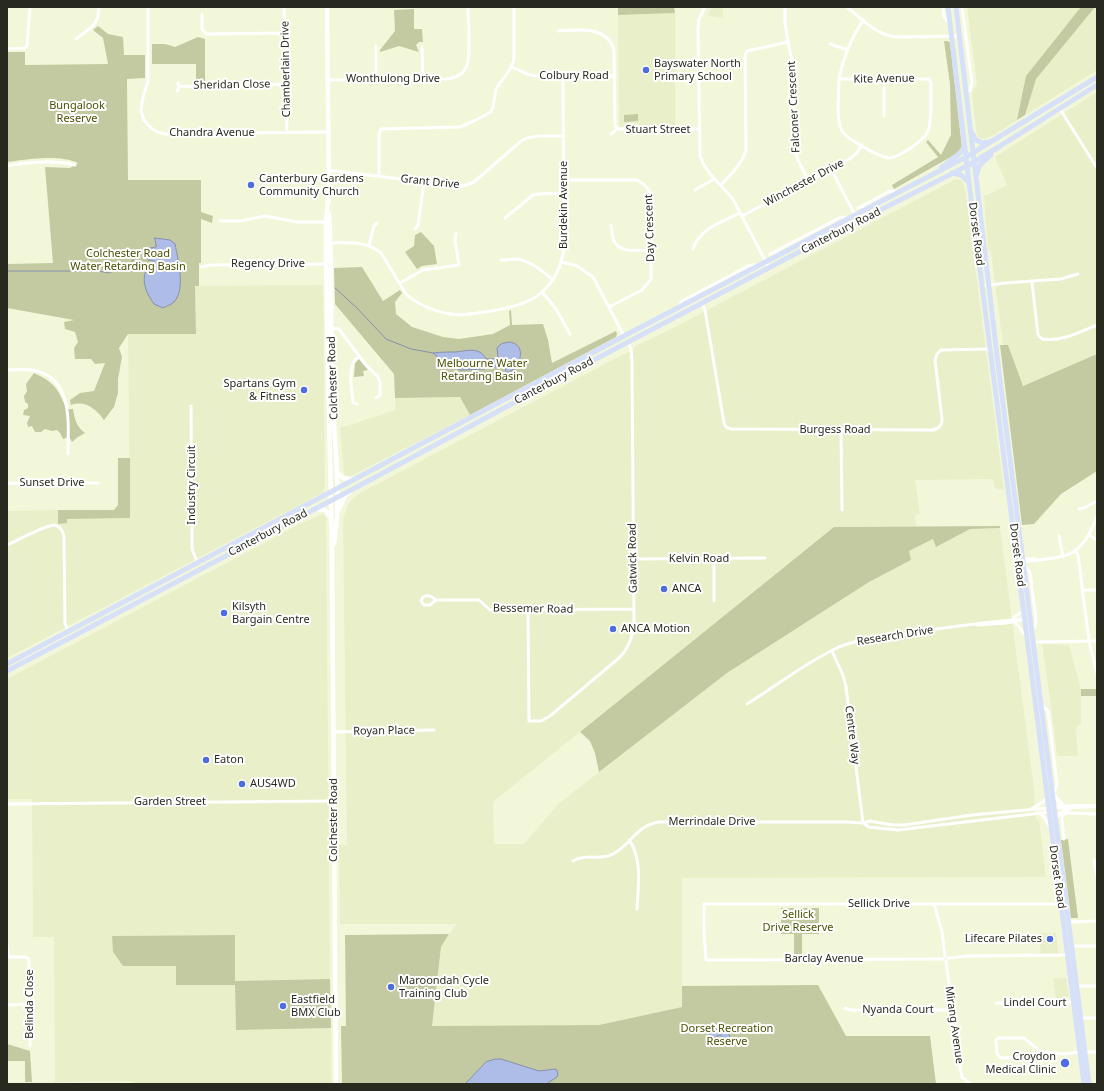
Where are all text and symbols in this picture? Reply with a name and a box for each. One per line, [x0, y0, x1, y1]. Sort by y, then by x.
street label: Chamberlain Drive [279, 21, 293, 117]
place label: Bayswater North Primary School [654, 57, 741, 83]
street label: Falconer Crescent [785, 61, 803, 153]
marker: Bayswater North Primary School [641, 65, 651, 75]
street label: Colbury Road [539, 69, 609, 83]
street label: Wonthulong Drive [346, 72, 440, 86]
street label: Kite Avenue [853, 72, 915, 86]
street label: Sheridan Close [193, 78, 271, 92]
park label: Bungalook Reserve [49, 99, 105, 125]
street label: Stuart Street [625, 123, 691, 137]
street label: Chandra Avenue [169, 126, 255, 140]
street label: Winchester Drive [762, 156, 846, 210]
street label: Burdekin Avenue [557, 161, 571, 249]
place label: Canterbury Gardens Community Church [259, 172, 364, 198]
street label: Grant Drive [400, 172, 460, 192]
marker: Canterbury Gardens Community Church [246, 180, 256, 190]
street label: Day Crescent [642, 194, 658, 262]
street label: Dorset Road [966, 201, 986, 267]
street label: Canterbury Road [799, 205, 883, 257]
park label: Colchester Road Water Retarding Basin [70, 247, 186, 273]
street label: Regency Drive [231, 257, 305, 271]
street label: Colchester Road [325, 336, 341, 420]
street label: Canterbury Road [512, 355, 596, 407]
park label: Melbourne Water Retarding Basin [437, 357, 527, 383]
place label: Spartans Gym & Fitness [224, 377, 296, 403]
marker: Spartans Gym & Fitness [299, 385, 309, 395]
street label: Burgess Road [799, 423, 871, 437]
street label: Industry Circuit [185, 445, 199, 525]
street label: Sunset Drive [19, 476, 85, 490]
street label: Canterbury Road [226, 507, 310, 559]
street label: Dorset Road [1007, 522, 1027, 588]
street label: Gatwick Road [626, 523, 640, 593]
street label: Kelvin Road [669, 552, 729, 566]
place label: ANCA [672, 582, 701, 596]
marker: ANCA [659, 584, 669, 594]
place label: Kilsyth Bargain Centre [232, 600, 310, 626]
street label: Bessemer Road [493, 602, 573, 616]
marker: Kilsyth Bargain Centre [219, 608, 229, 618]
place label: ANCA Motion [621, 622, 690, 636]
street label: Research Drive [856, 623, 934, 649]
marker: ANCA Motion [608, 624, 618, 634]
street label: Centre Way [842, 705, 862, 765]
street label: Royan Place [353, 724, 415, 738]
place label: Eaton [214, 753, 244, 767]
marker: Eaton [201, 755, 211, 765]
place label: AUS4WD [250, 777, 296, 791]
street label: Colchester Road [327, 778, 341, 862]
marker: AUS4WD [237, 779, 247, 789]
street label: Garden Street [134, 795, 206, 809]
street label: Merrindale Drive [669, 815, 755, 829]
street label: Dorset Road [1046, 844, 1068, 910]
street label: Sellick Drive [848, 897, 910, 911]
park label: Sellick Drive Reserve [763, 908, 833, 934]
place label: Lifecare Pilates [965, 932, 1042, 946]
marker: Lifecare Pilates [1045, 934, 1055, 944]
street label: Barclay Avenue [784, 952, 864, 966]
street label: Belinda Close [23, 969, 37, 1039]
place label: Maroondah Cycle Training Club [399, 974, 489, 1000]
marker: Maroondah Cycle Training Club [386, 982, 396, 992]
street label: Mirang Avenue [942, 985, 966, 1065]
place label: Eastfield BMX Club [291, 993, 341, 1019]
street label: Lindel Court [1004, 996, 1066, 1010]
marker: Eastfield BMX Club [278, 1001, 288, 1011]
street label: Nyanda Court [862, 1003, 934, 1017]
park label: Dorset Recreation Reserve [681, 1022, 773, 1048]
place label: Croydon Medical Clinic [986, 1050, 1056, 1076]
marker: Croydon Medical Clinic [1059, 1057, 1071, 1069]

